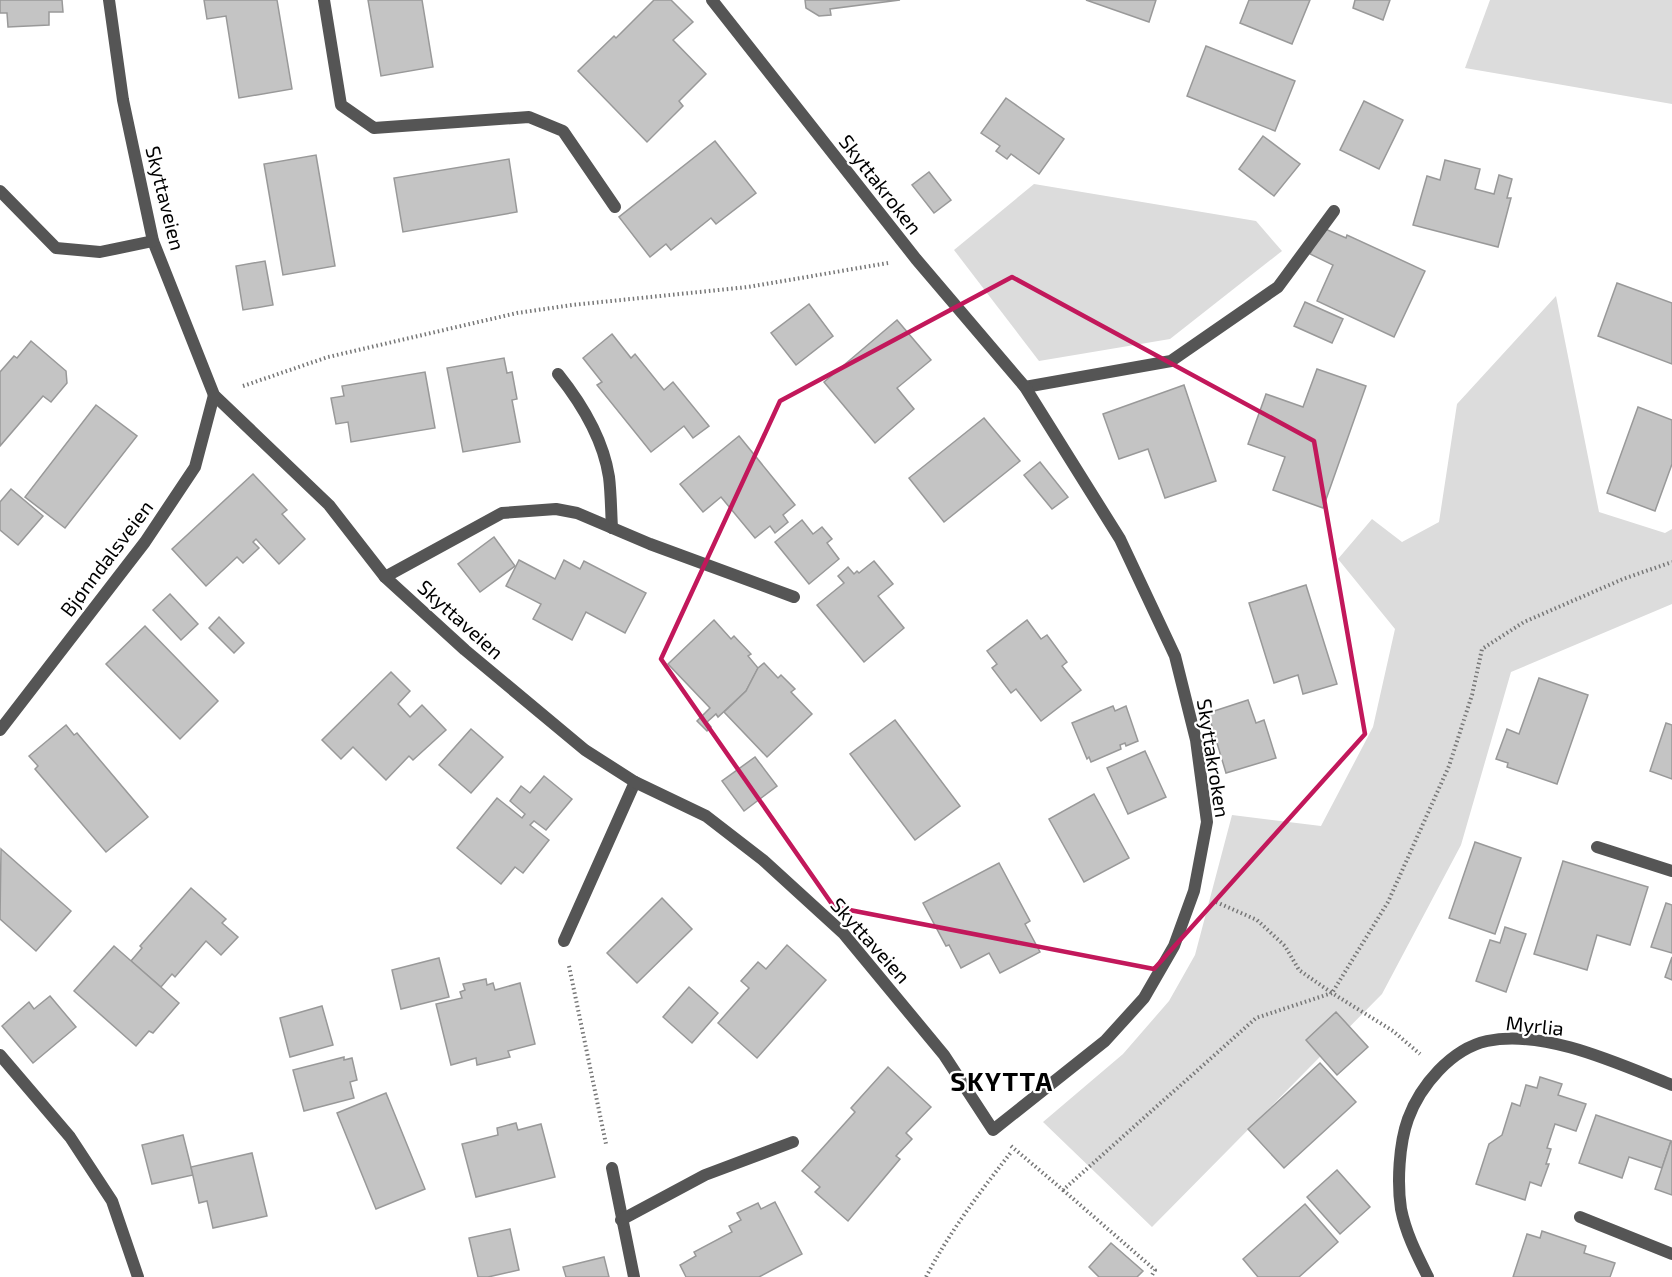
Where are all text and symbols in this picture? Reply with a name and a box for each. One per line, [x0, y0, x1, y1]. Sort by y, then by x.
street label: Skyttakroken [835, 129, 927, 239]
street label: Skyttaveien [141, 143, 191, 253]
street label: Bjønndalsveien [55, 495, 157, 621]
street label: Skyttaveien [413, 574, 509, 664]
street label: Skyttakroken [1193, 697, 1235, 819]
street label: Skyttaveien [826, 892, 916, 988]
street label: Myrlia [1505, 1010, 1565, 1040]
district label: SKYTTA [950, 1065, 1054, 1096]

